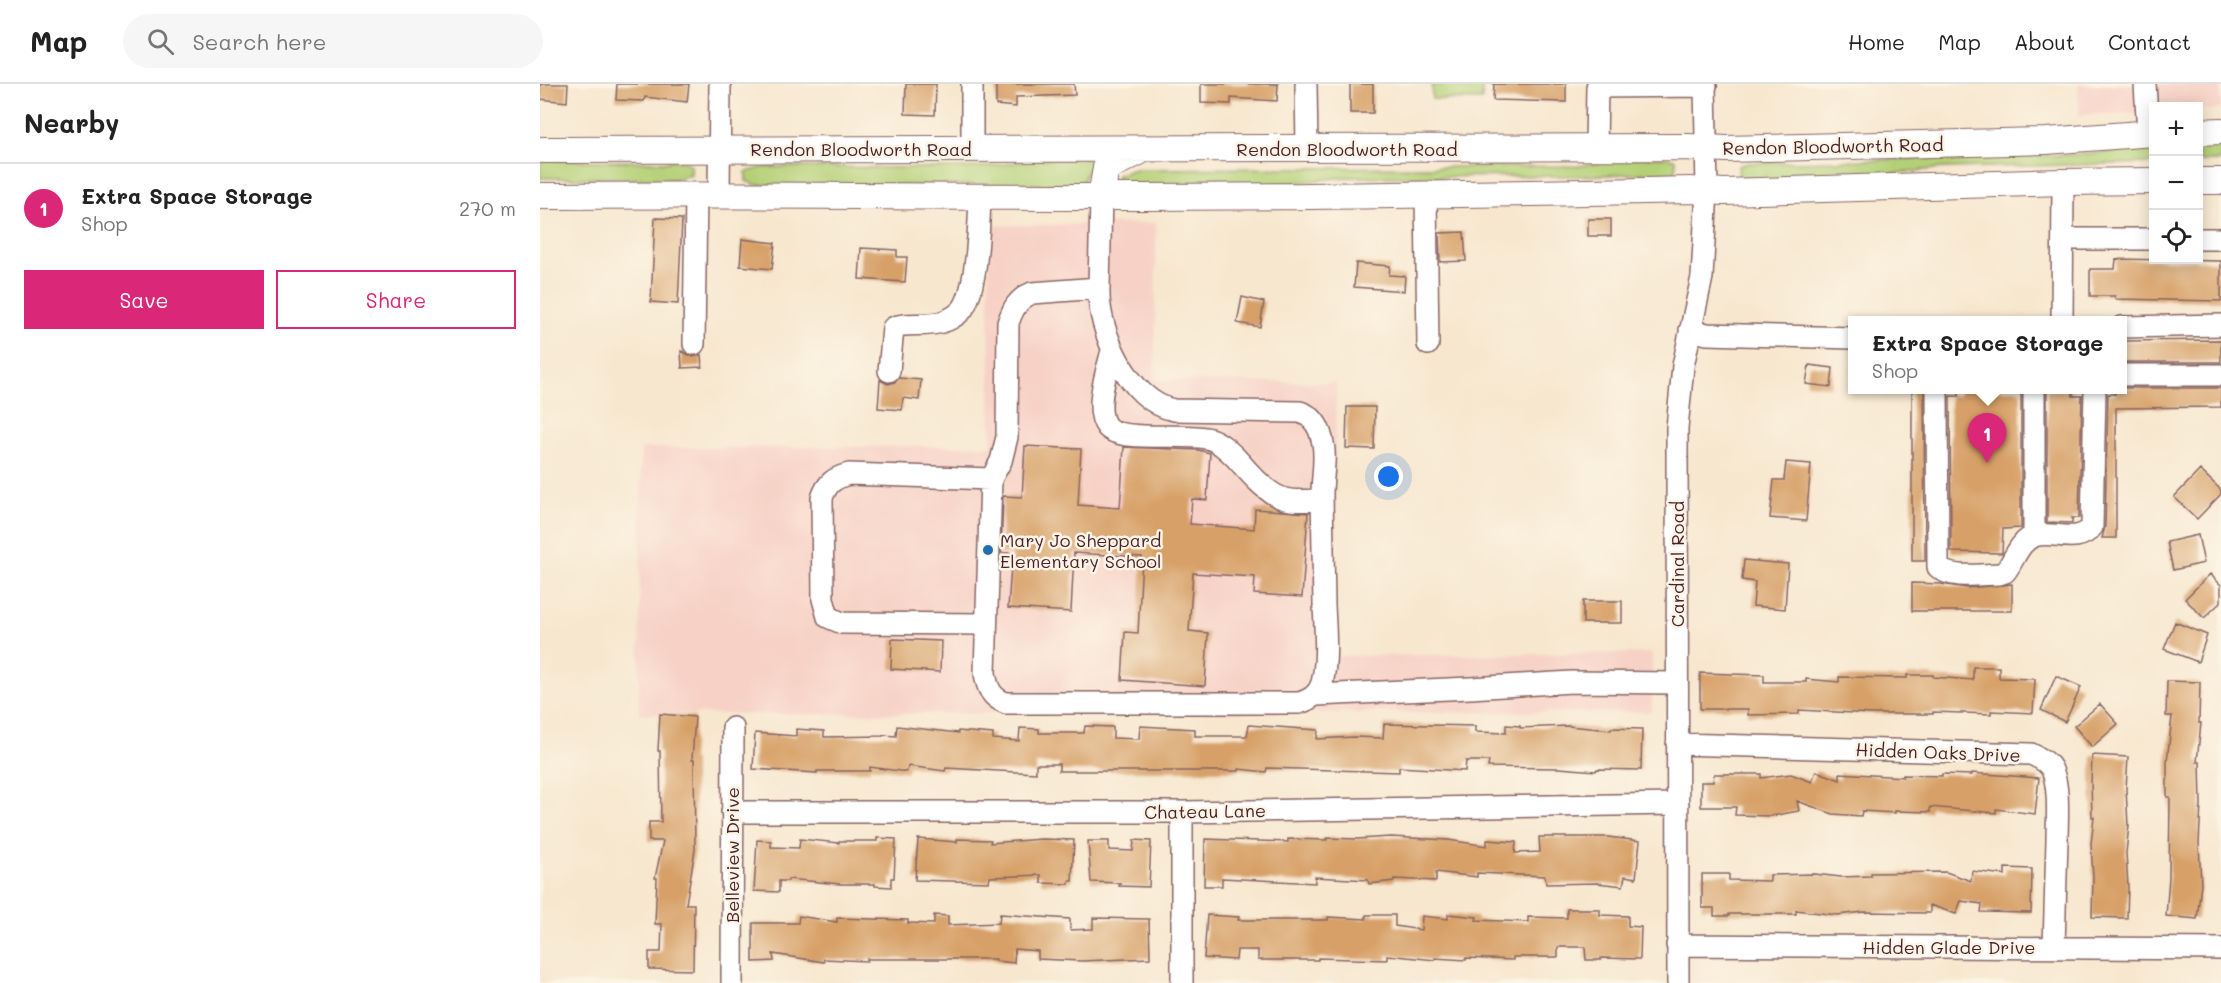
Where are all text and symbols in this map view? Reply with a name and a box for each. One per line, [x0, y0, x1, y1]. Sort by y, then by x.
search box [123, 14, 543, 68]
text: Map [30, 23, 87, 59]
icon: search [144, 25, 177, 58]
text: Search here [192, 27, 326, 56]
text: Home [1848, 28, 1905, 55]
text: Map [1938, 28, 1981, 55]
text: About [2014, 28, 2075, 55]
text: Contact [2108, 28, 2191, 55]
map controls [2149, 102, 2203, 264]
button: + [2149, 102, 2203, 156]
text: Nearby [24, 106, 119, 140]
street label: Rendon Bloodworth Road [1722, 132, 1944, 160]
street label: Rendon Bloodworth Road [750, 137, 972, 161]
street label: Rendon Bloodworth Road [1236, 137, 1458, 161]
button: − [2149, 156, 2203, 210]
text: Extra Space Storage [81, 181, 313, 210]
text: 1 [39, 195, 48, 221]
text: 270 m [459, 195, 516, 221]
text: Shop [81, 210, 128, 236]
button: locate [2149, 210, 2203, 264]
button: Save [24, 270, 264, 329]
button: Share [276, 270, 516, 329]
popup [1848, 316, 2127, 394]
text: Extra Space Storage [1872, 328, 2103, 357]
text: Shop [1872, 357, 1918, 383]
pin: 1 [1968, 414, 2006, 463]
your location [1374, 462, 1403, 491]
street label: Cardinal Road [1665, 501, 1689, 627]
place label: Mary Jo Sheppard Elementary School [1000, 528, 1162, 573]
marker: Mary Jo Sheppard Elementary School [981, 543, 995, 557]
street label: Hidden Oaks Drive [1855, 737, 2021, 767]
street label: Belleview Drive [720, 787, 744, 923]
street label: Chateau Lane [1144, 798, 1266, 824]
street label: Hidden Glade Drive [1863, 935, 2036, 959]

